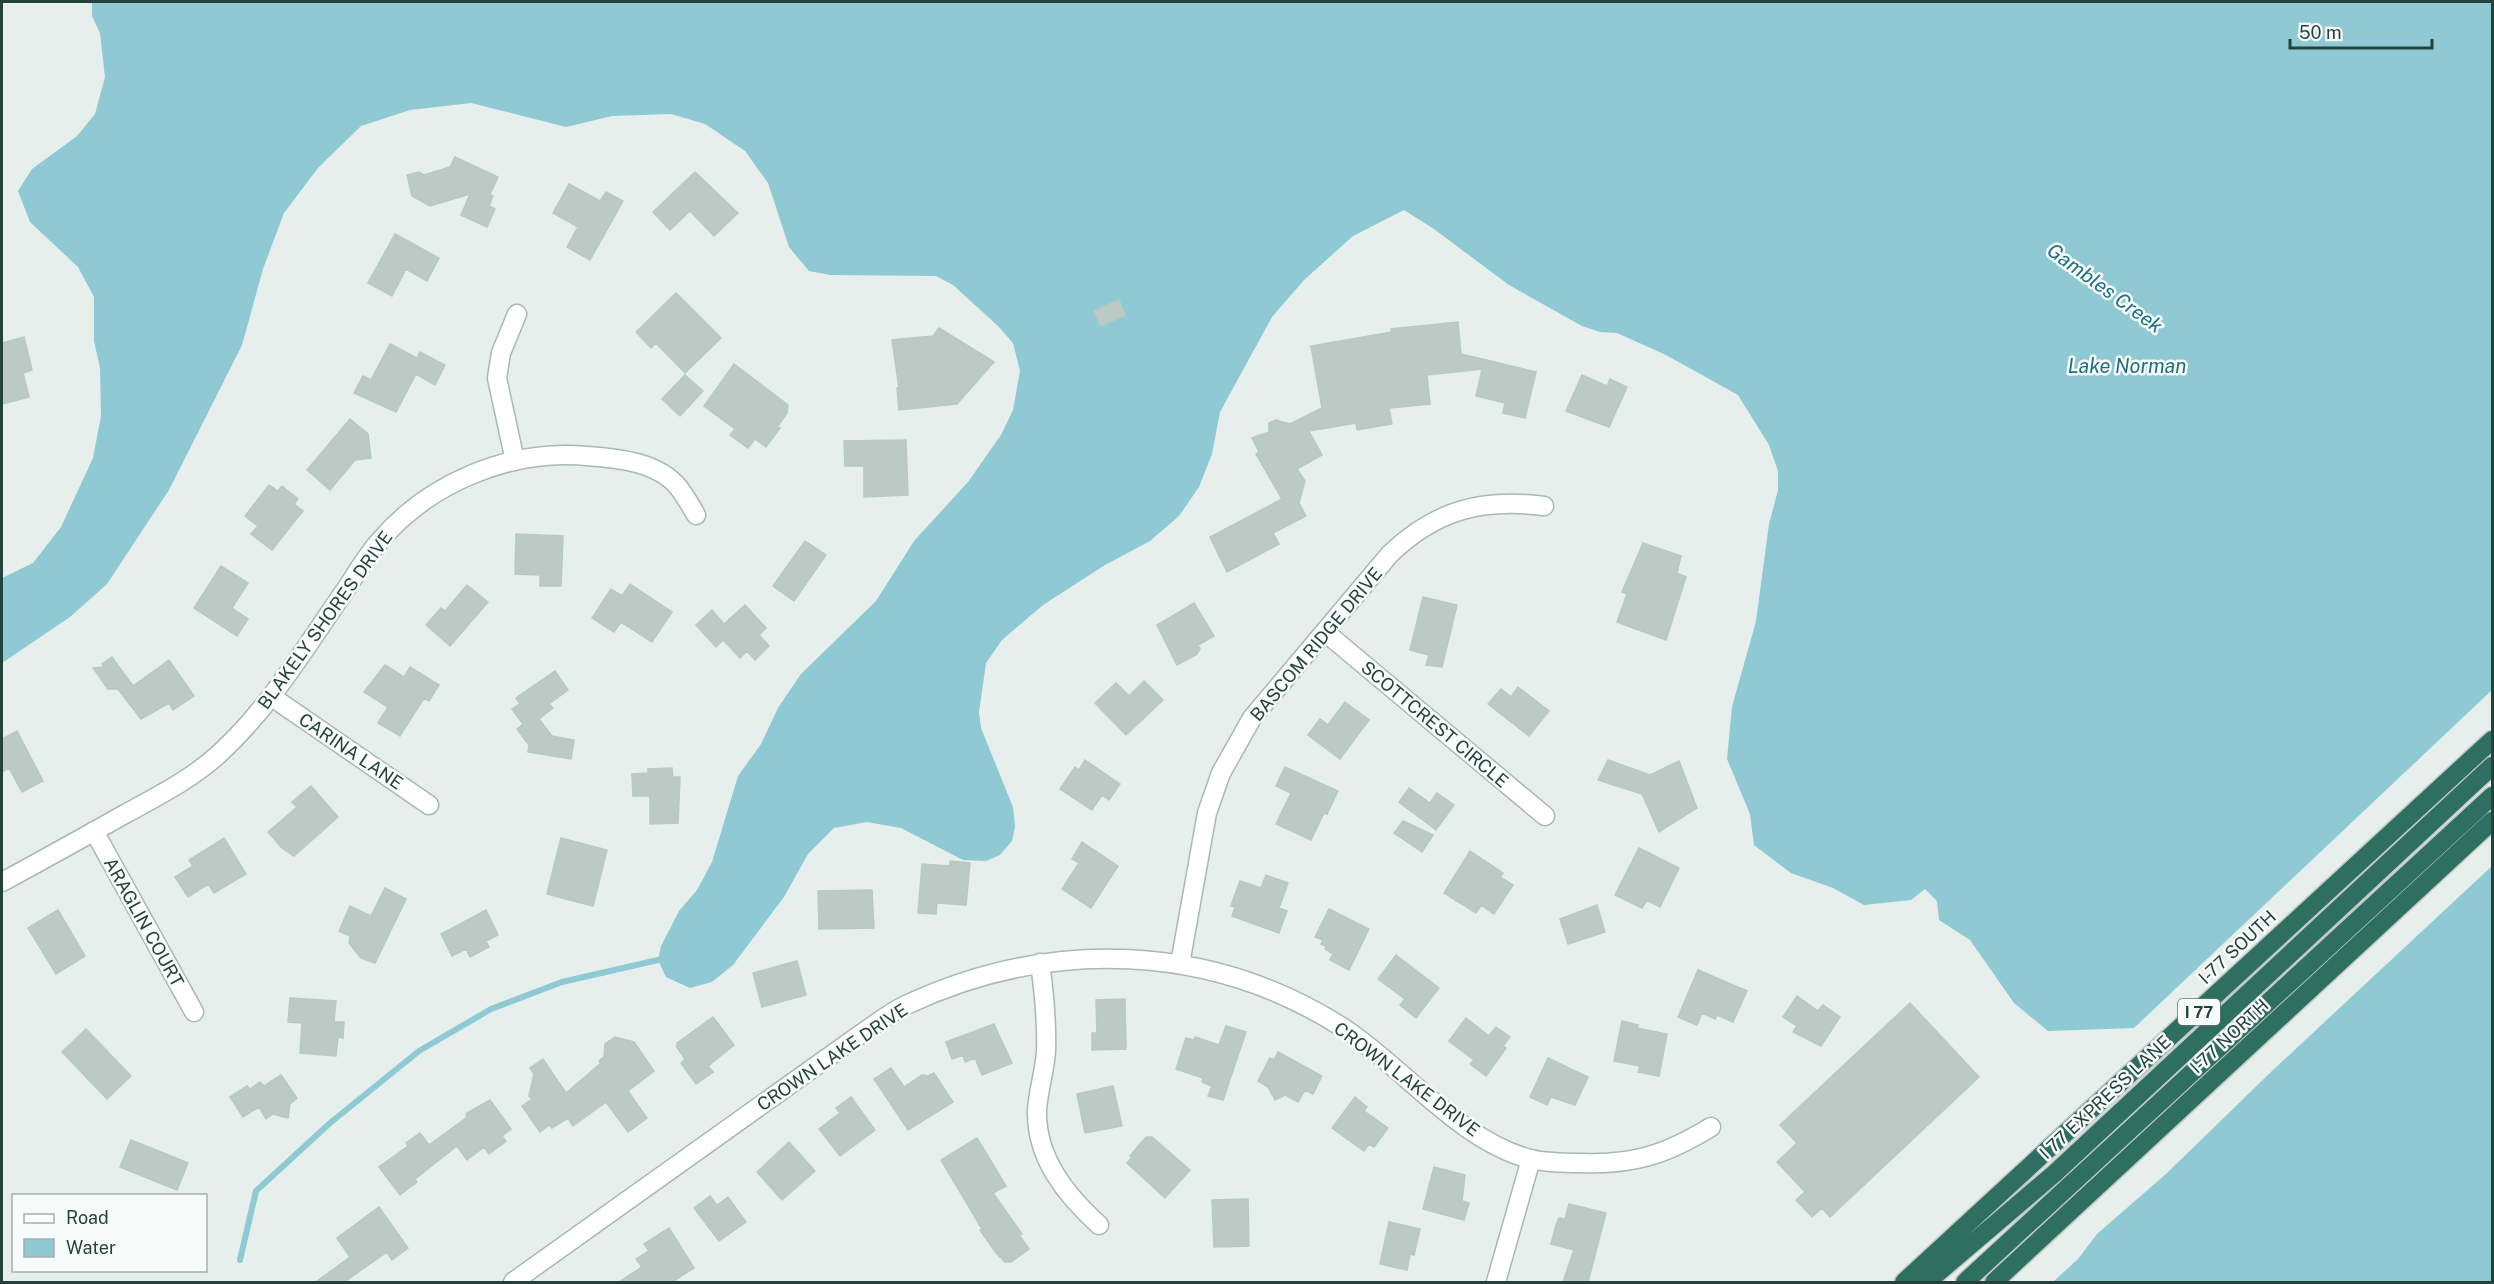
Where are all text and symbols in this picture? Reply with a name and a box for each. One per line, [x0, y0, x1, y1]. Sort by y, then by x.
scale bar [2290, 12, 2432, 50]
text: 50 m [2299, 22, 2342, 43]
water label: Gambles Creek [2042, 238, 2168, 338]
water label: Lake Norman [2068, 354, 2186, 378]
street label: BLAKELY SHORES DRIVE [253, 527, 397, 713]
street label: BASCOM RIDGE DRIVE [1246, 563, 1386, 725]
street label: SCOTTCREST CIRCLE [1357, 656, 1513, 792]
street label: CARINA LANE [295, 708, 407, 794]
street label: ARAGLIN COURT [100, 854, 188, 991]
street label: I-77 SOUTH [2194, 906, 2280, 988]
street label: I-77 NORTH [2186, 994, 2272, 1078]
street label: CROWN LAKE DRIVE [753, 999, 911, 1115]
road number: I 77 [2178, 999, 2220, 1025]
street label: CROWN LAKE DRIVE [1330, 1017, 1484, 1141]
street label: I 77 EXPRESS LANE [2035, 1031, 2175, 1163]
legend [12, 1194, 207, 1272]
text: Road [66, 1207, 109, 1228]
text: Water [66, 1237, 116, 1258]

